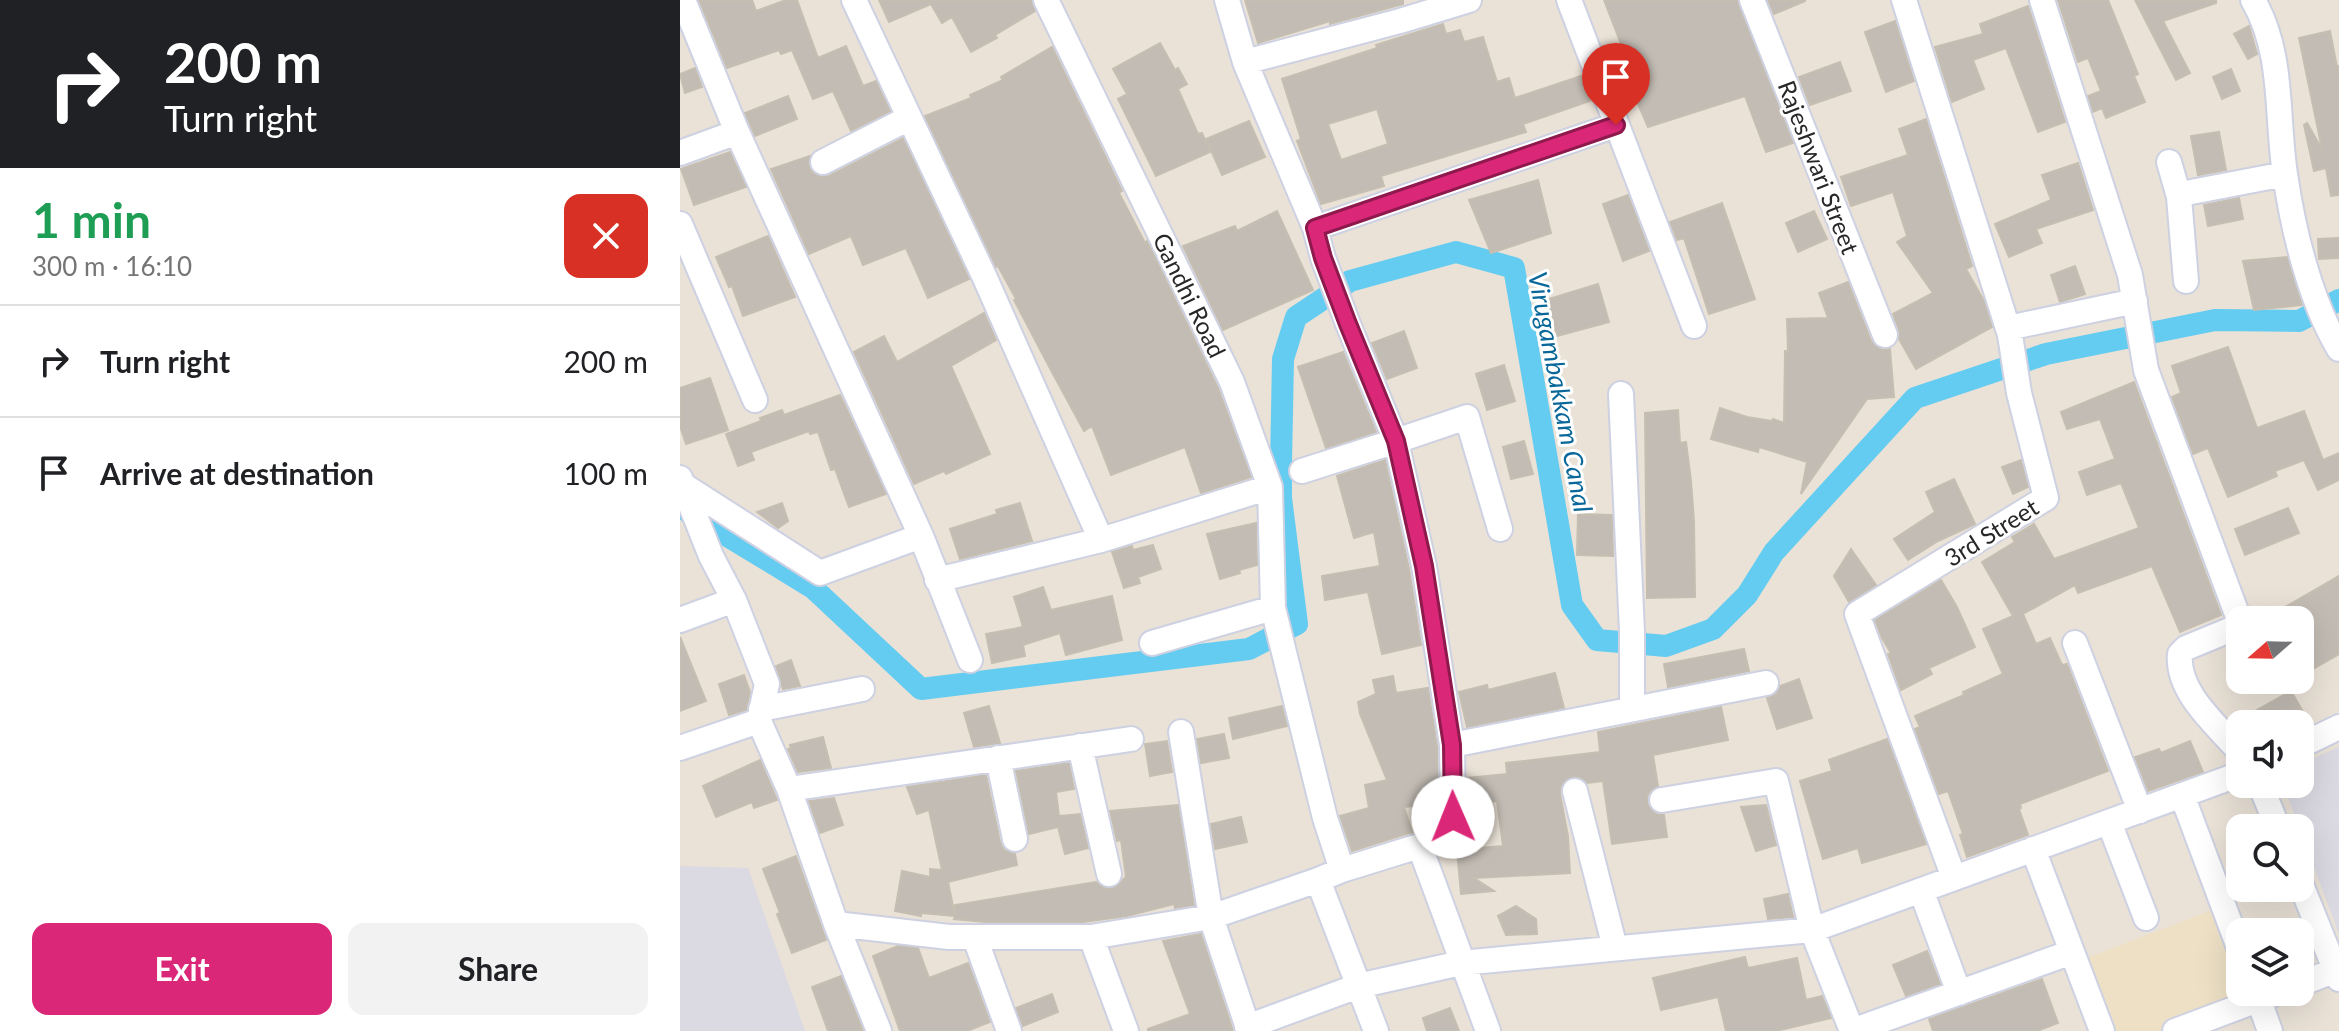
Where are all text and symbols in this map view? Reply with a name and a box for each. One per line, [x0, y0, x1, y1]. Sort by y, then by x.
text: 200 m [164, 28, 322, 95]
icon: right [32, 32, 136, 136]
pin [1582, 43, 1650, 125]
icon: arrive [1594, 55, 1638, 99]
street label: Rajeshwari Street [1773, 76, 1866, 258]
text: Turn right [164, 96, 317, 140]
text: 1 min [32, 191, 151, 248]
button: close [564, 194, 648, 278]
street label: Gandhi Road [1147, 228, 1233, 362]
text: 300 m · 16:10 [32, 250, 192, 282]
water label: Virugambakkam Canal [1522, 269, 1600, 515]
icon: right [32, 339, 76, 383]
text: Turn right [100, 343, 230, 379]
text: 200 m [563, 343, 648, 379]
icon: arrive [32, 451, 76, 495]
text: Arrive at destination [100, 455, 374, 491]
text: 100 m [563, 455, 648, 491]
street label: 3rd Street [1939, 492, 2044, 572]
north arrow [2226, 606, 2314, 694]
map controls [2226, 606, 2314, 1006]
button: sound [2226, 710, 2314, 798]
position arrow [1411, 775, 1495, 859]
button: search [2226, 814, 2314, 902]
button: layers [2226, 918, 2314, 1006]
button: Exit [32, 923, 332, 1015]
button: Share [348, 923, 648, 1015]

